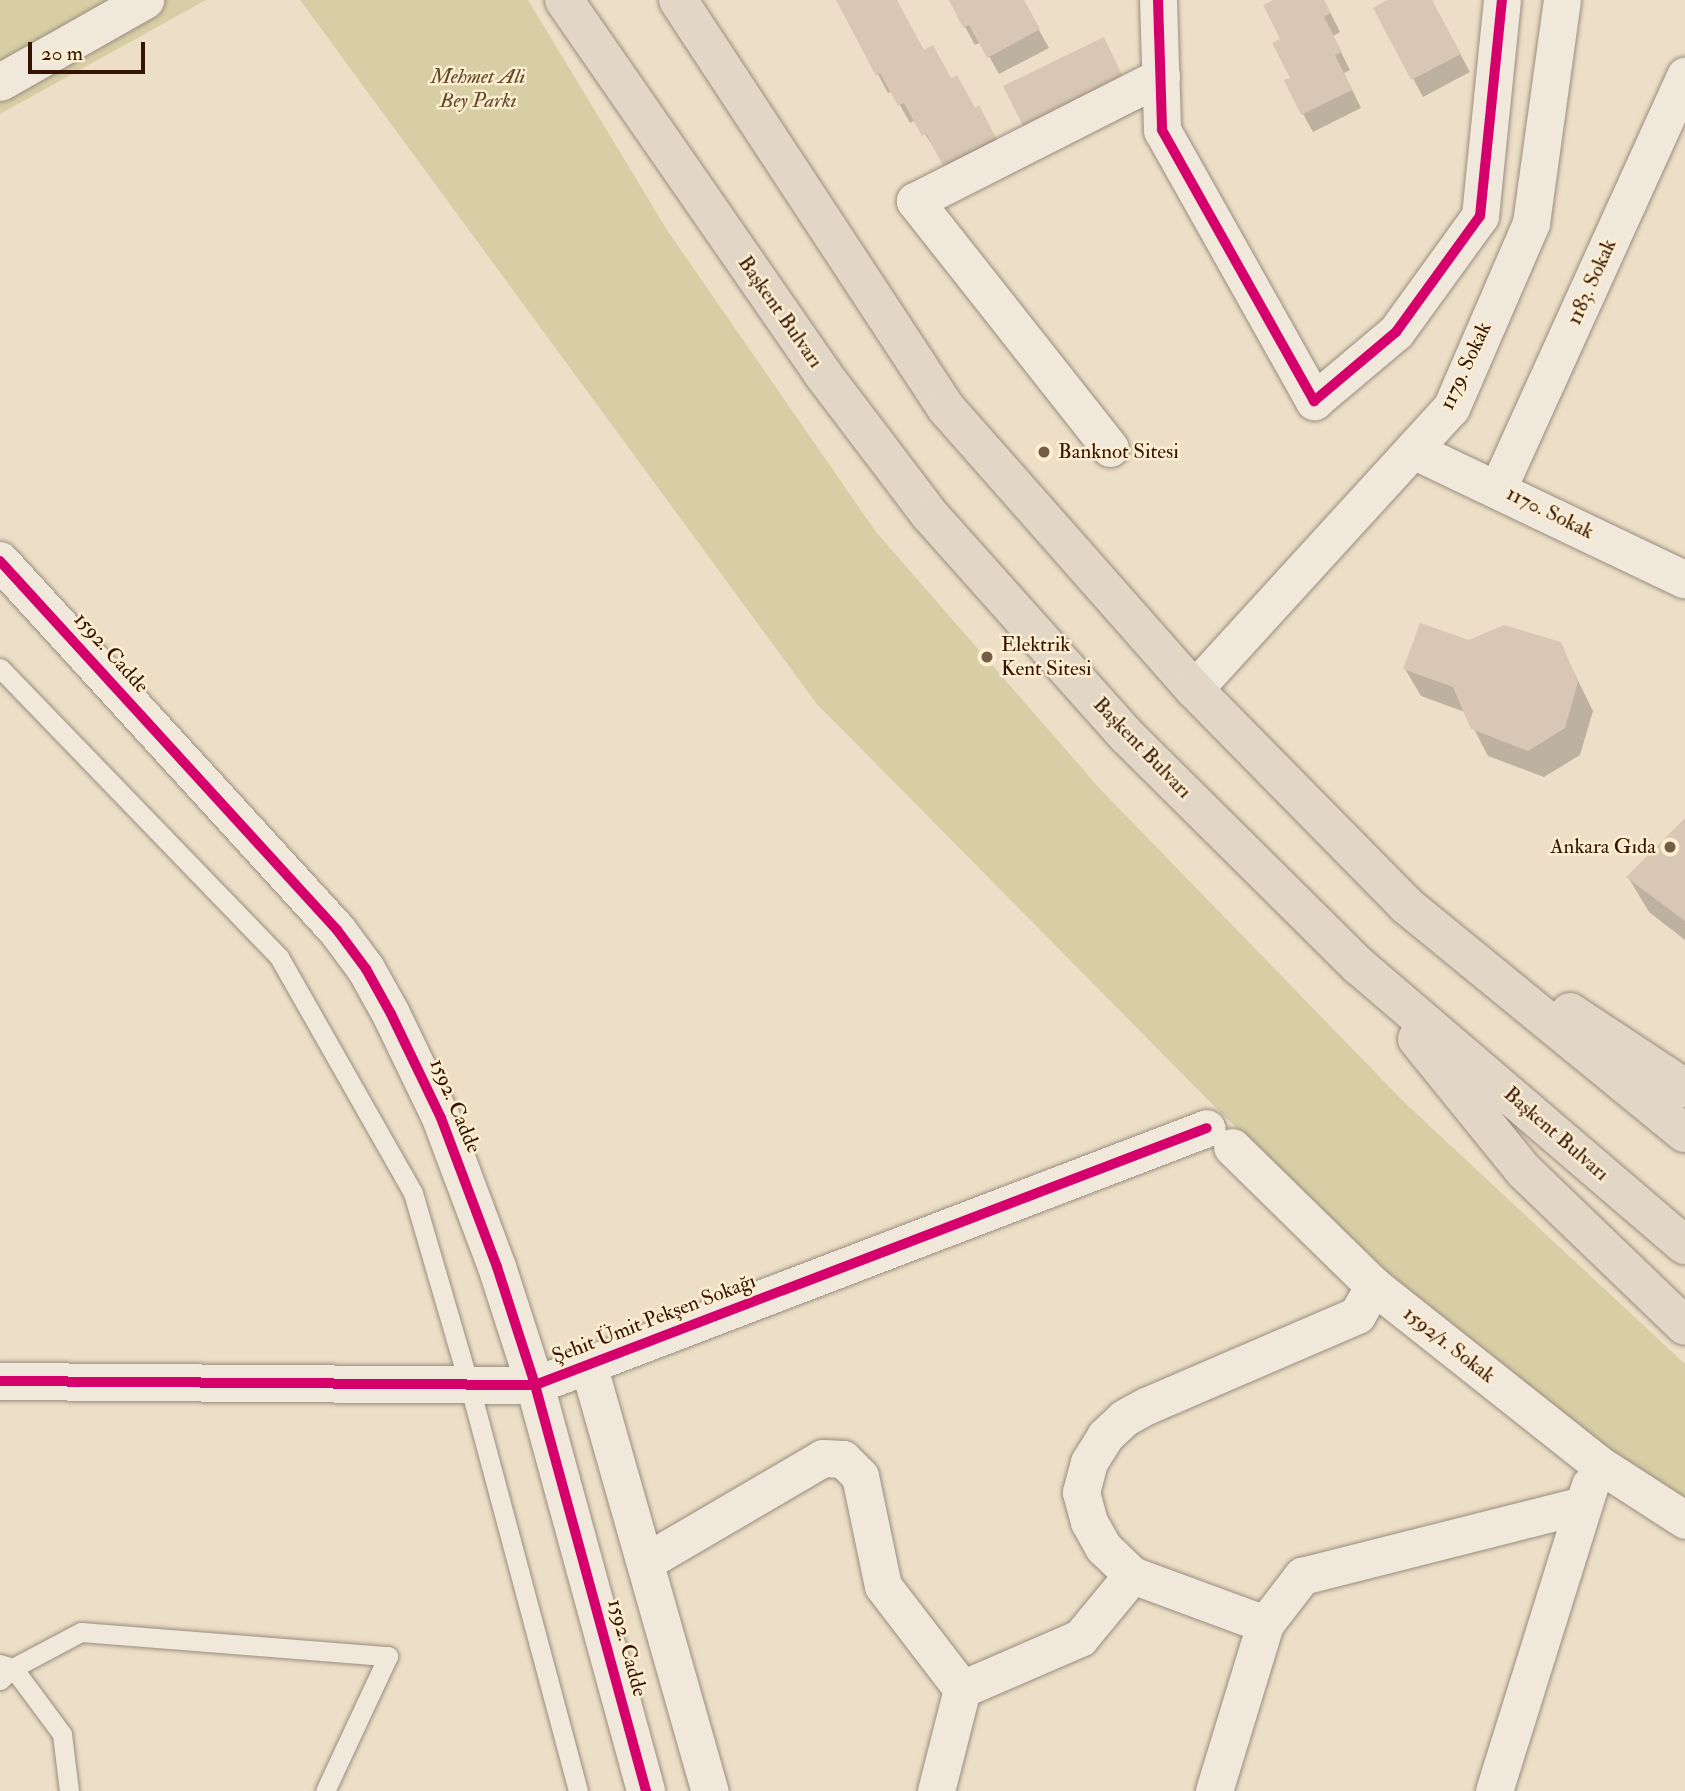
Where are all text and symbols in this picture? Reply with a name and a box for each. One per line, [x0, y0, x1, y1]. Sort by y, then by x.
scale bar [32, 28, 149, 72]
text: 20 m [41, 40, 83, 67]
park label: Mehmet Ali Bey Parkı [431, 64, 525, 114]
street label: 1183. Sokak [1562, 235, 1622, 329]
street label: Başkent Bulvarı [732, 251, 828, 373]
street label: 1179. Sokak [1435, 318, 1497, 414]
place label: Banknot Sitesi [1058, 439, 1179, 465]
marker: Banknot Sitesi [1036, 444, 1052, 460]
street label: 1170. Sokak [1502, 481, 1598, 545]
street label: 1592. Cadde [68, 607, 154, 699]
place label: Elektrik Kent Sitesi [1001, 632, 1092, 682]
marker: Elektrik Kent Sitesi [979, 649, 995, 665]
street label: Başkent Bulvarı [1087, 692, 1197, 804]
place label: Ankara Gıda [1550, 834, 1656, 860]
marker: Ankara Gıda [1662, 839, 1678, 855]
street label: 1592. Cadde [424, 1055, 486, 1157]
street label: Başkent Bulvarı [1498, 1082, 1614, 1186]
street label: Şehit Ümit Pekşen Sokağı [549, 1269, 759, 1369]
street label: 1592/1. Sokak [1398, 1301, 1500, 1389]
street label: 1592. Cadde [602, 1596, 652, 1700]

